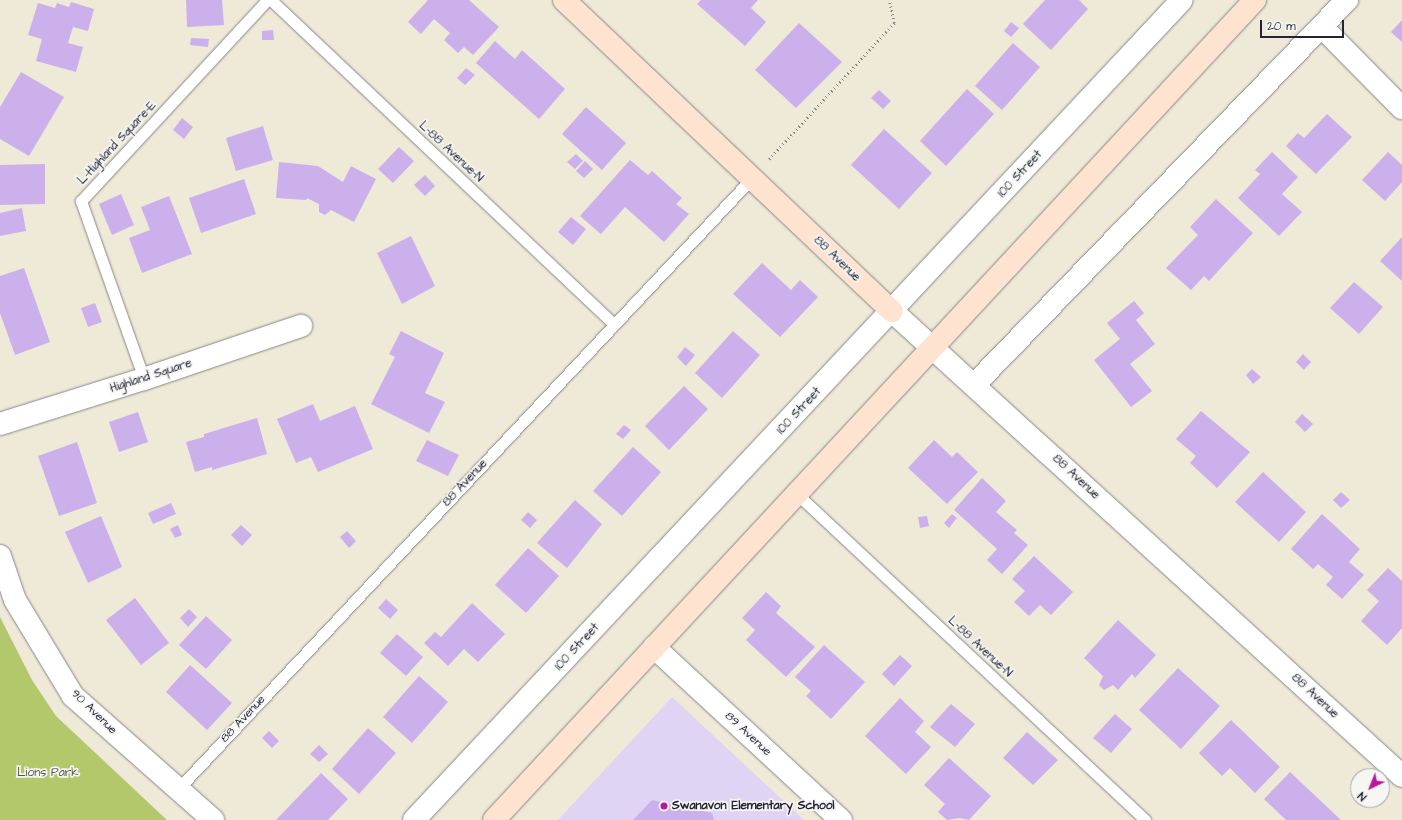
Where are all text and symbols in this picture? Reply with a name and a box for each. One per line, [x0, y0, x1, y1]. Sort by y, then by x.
scale bar [1262, 12, 1346, 38]
text: 20 m [1267, 18, 1296, 35]
street label: L-Highland Square-E [75, 99, 159, 187]
street label: L-88 Avenue-N [416, 119, 486, 185]
street label: 100 Street [995, 148, 1045, 200]
street label: 88 Avenue [811, 233, 863, 285]
street label: Highland Square [108, 356, 194, 396]
street label: 100 Street [774, 385, 824, 437]
street label: 88 Avenue [1049, 451, 1103, 503]
street label: 88 Avenue [439, 456, 491, 510]
street label: L-88 Avenue-N [945, 614, 1015, 680]
street label: 100 Street [552, 621, 602, 673]
street label: 88 Avenue [1288, 670, 1342, 722]
street label: 90 Avenue [68, 687, 120, 737]
street label: 88 Avenue [217, 692, 269, 746]
street label: 89 Avenue [722, 709, 774, 759]
park label: Lions Park [17, 766, 79, 780]
north arrow [1350, 768, 1390, 808]
text: N [1355, 789, 1370, 804]
place label: Swanavon Elementary School [672, 799, 834, 813]
marker: Swanavon Elementary School [659, 801, 669, 811]

